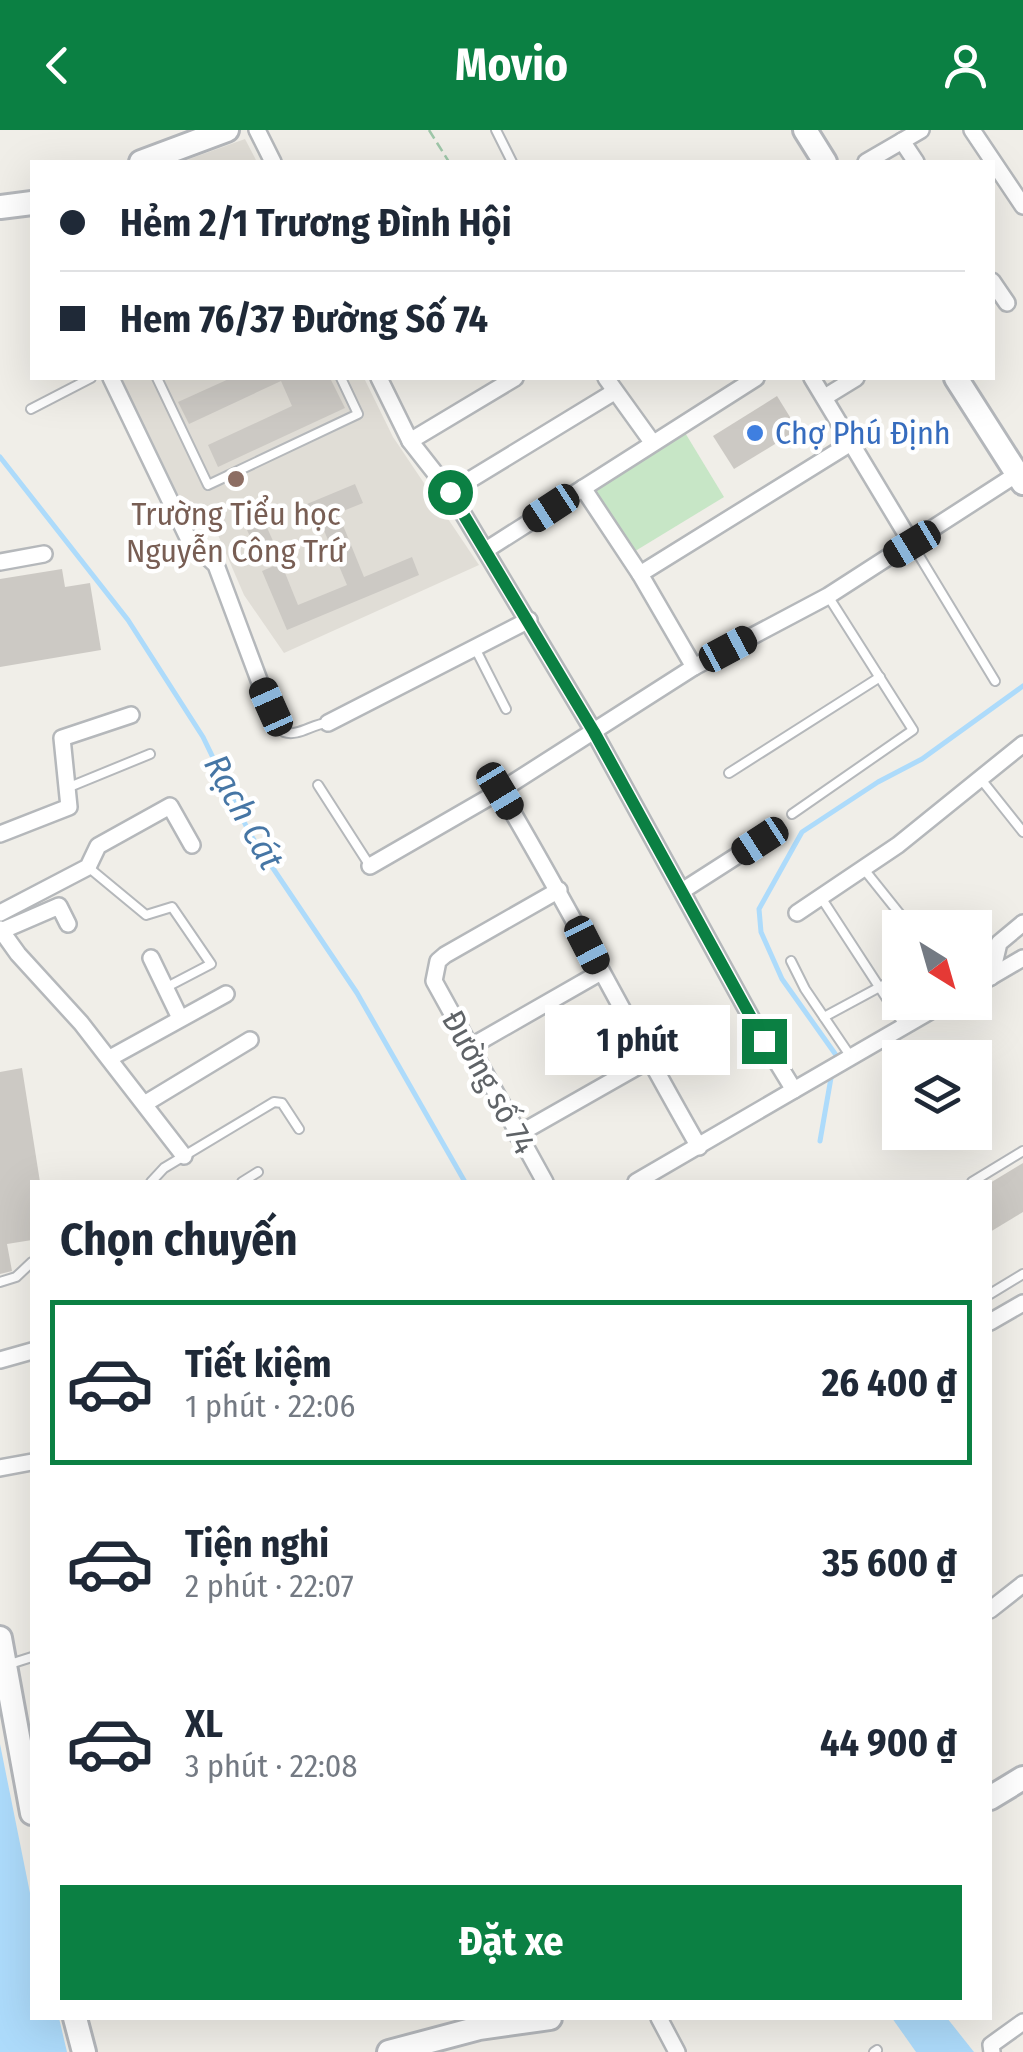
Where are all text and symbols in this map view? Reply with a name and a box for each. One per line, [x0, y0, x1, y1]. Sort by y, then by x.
icon: back [30, 38, 85, 93]
text: Movio [455, 38, 568, 92]
icon: person [938, 38, 993, 93]
text: Hẻm 2/1 Trương Đình Hội [120, 200, 511, 246]
text: Hem 76/37 Đường Số 74 [120, 296, 488, 342]
place label: Chợ Phú Định [775, 414, 951, 452]
marker: Chợ Phú Định [744, 422, 766, 444]
marker: Trường Tiểu học Nguyễn Công Trứ [225, 468, 247, 490]
route start [428, 470, 473, 515]
car [518, 479, 584, 537]
place label: Trường Tiểu học Nguyễn Công Trứ [126, 495, 346, 570]
car [879, 516, 945, 572]
car [694, 622, 762, 676]
car [245, 673, 297, 741]
water label: Rạch Cát [195, 747, 293, 877]
car [472, 758, 528, 824]
car [727, 812, 793, 870]
north arrow [882, 910, 992, 1020]
map controls [882, 910, 992, 1150]
car [560, 911, 614, 979]
street label: Đường số 74 [434, 1004, 544, 1160]
callout: 1 phút [544, 1006, 729, 1076]
route end [742, 1019, 787, 1064]
text: 1 phút [596, 1021, 679, 1059]
button: layers [882, 1040, 992, 1150]
text: Chọn chuyến [60, 1213, 298, 1267]
icon: car [65, 1338, 155, 1428]
text: Tiết kiệm [185, 1341, 331, 1387]
text: 26 400 ₫ [822, 1360, 957, 1406]
text: 1 phút · 22:06 [185, 1387, 355, 1425]
icon: car [65, 1518, 155, 1608]
text: Tiện nghi [185, 1521, 329, 1567]
text: 35 600 ₫ [822, 1540, 957, 1586]
text: 2 phút · 22:07 [185, 1567, 354, 1605]
icon: car [65, 1698, 155, 1788]
text: XL [185, 1701, 223, 1747]
text: 44 900 ₫ [820, 1720, 957, 1766]
text: 3 phút · 22:08 [185, 1747, 358, 1785]
button: Đặt xe [60, 1885, 962, 2000]

